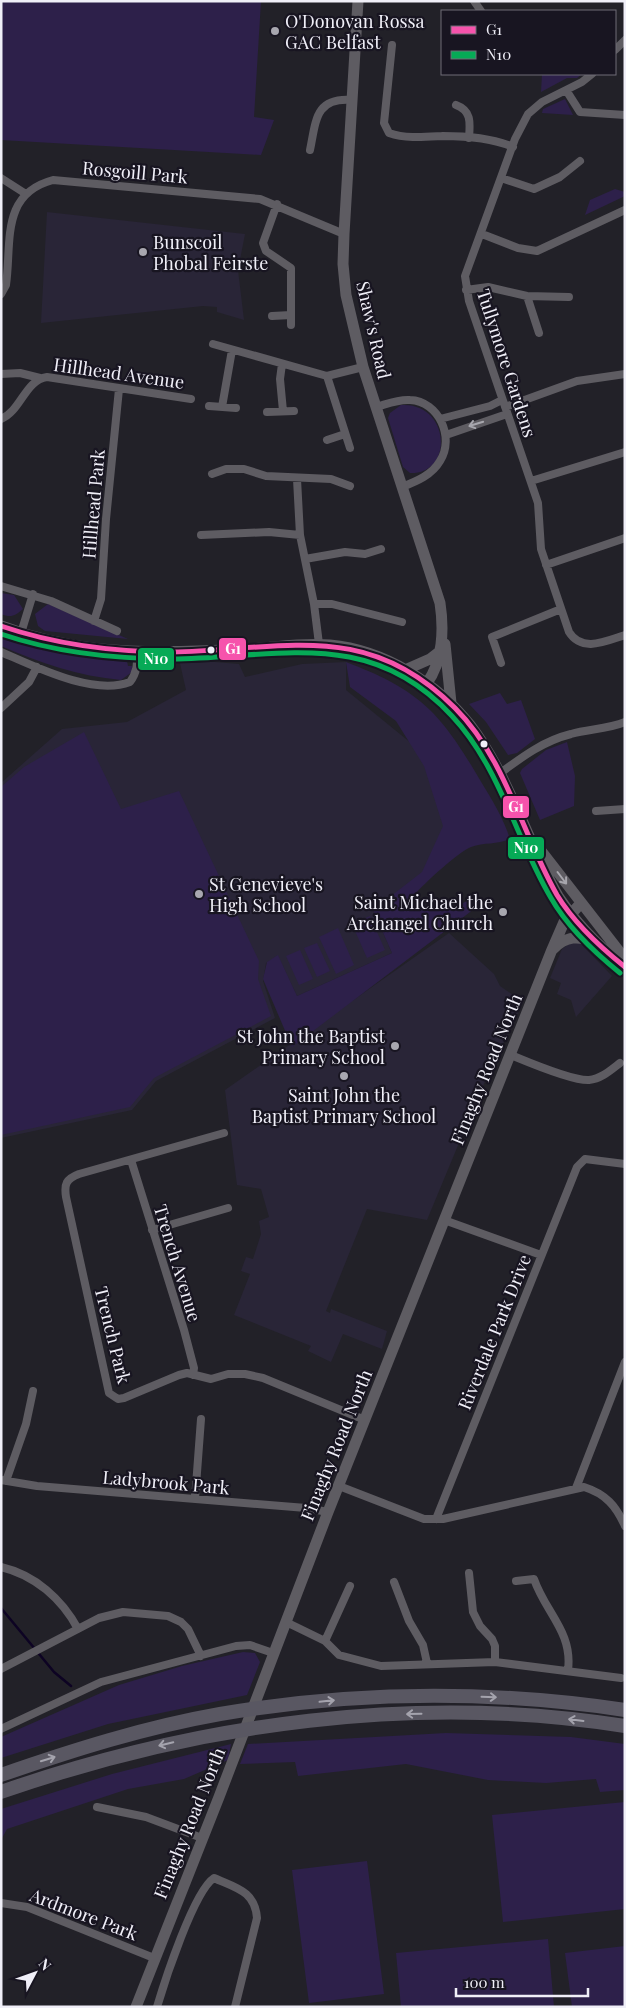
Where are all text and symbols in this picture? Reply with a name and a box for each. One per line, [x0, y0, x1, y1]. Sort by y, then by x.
place label: O'Donovan Rossa GAC Belfast [285, 9, 425, 54]
legend [441, 10, 616, 75]
text: G1 [486, 19, 503, 39]
marker: O'Donovan Rossa GAC Belfast [269, 25, 281, 37]
text: N10 [486, 44, 511, 64]
street label: Rosgoill Park [81, 155, 189, 189]
place label: Bunscoil Phobal Feirste [153, 230, 268, 275]
marker: Bunscoil Phobal Feirste [137, 246, 149, 258]
street label: Shaw's Road [351, 279, 397, 382]
street label: Tullymore Gardens [472, 286, 542, 440]
street label: Hillhead Avenue [52, 352, 186, 394]
one-way arrow [469, 420, 484, 429]
street label: Hillhead Park [76, 448, 110, 560]
line badge: G1 [218, 637, 247, 661]
text: G1 [225, 639, 241, 658]
unlabelled marker [206, 645, 216, 655]
line badge: N10 [137, 647, 175, 671]
text: N10 [144, 649, 168, 668]
unlabelled marker [479, 739, 489, 749]
line badge: G1 [502, 795, 530, 819]
text: G1 [508, 797, 524, 816]
line badge: N10 [507, 836, 545, 860]
text: N10 [514, 838, 538, 857]
one-way arrow [557, 871, 568, 884]
place label: St Genevieve's High School [209, 872, 323, 917]
marker: St Genevieve's High School [193, 888, 205, 900]
place label: Saint Michael the Archangel Church [346, 890, 493, 935]
marker: Saint Michael the Archangel Church [497, 906, 509, 918]
street label: Finaghy Road North [445, 990, 527, 1148]
place label: St John the Baptist Primary School [237, 1024, 386, 1069]
marker: St John the Baptist Primary School [389, 1040, 401, 1052]
marker: Saint John the Baptist Primary School [338, 1070, 350, 1082]
place label: Saint John the Baptist Primary School [252, 1083, 436, 1128]
street label: Trench Avenue [149, 1201, 207, 1325]
street label: Riverdale Park Drive [452, 1251, 536, 1413]
street label: Trench Park [89, 1284, 137, 1386]
street label: Finaghy Road North [295, 1366, 377, 1524]
street label: Ladybrook Park [101, 1464, 231, 1500]
one-way arrow [481, 1692, 497, 1702]
one-way arrow [319, 1696, 335, 1706]
one-way arrow [406, 1710, 422, 1719]
one-way arrow [569, 1715, 585, 1725]
one-way arrow [159, 1740, 175, 1749]
street label: Finaghy Road North [148, 1744, 230, 1902]
one-way arrow [39, 1754, 55, 1764]
street label: Ardmore Park [26, 1882, 141, 1946]
north arrow [10, 1948, 60, 1998]
text: N [35, 1954, 56, 1974]
scale bar [456, 1966, 588, 1998]
text: 100 m [464, 1972, 505, 1992]

